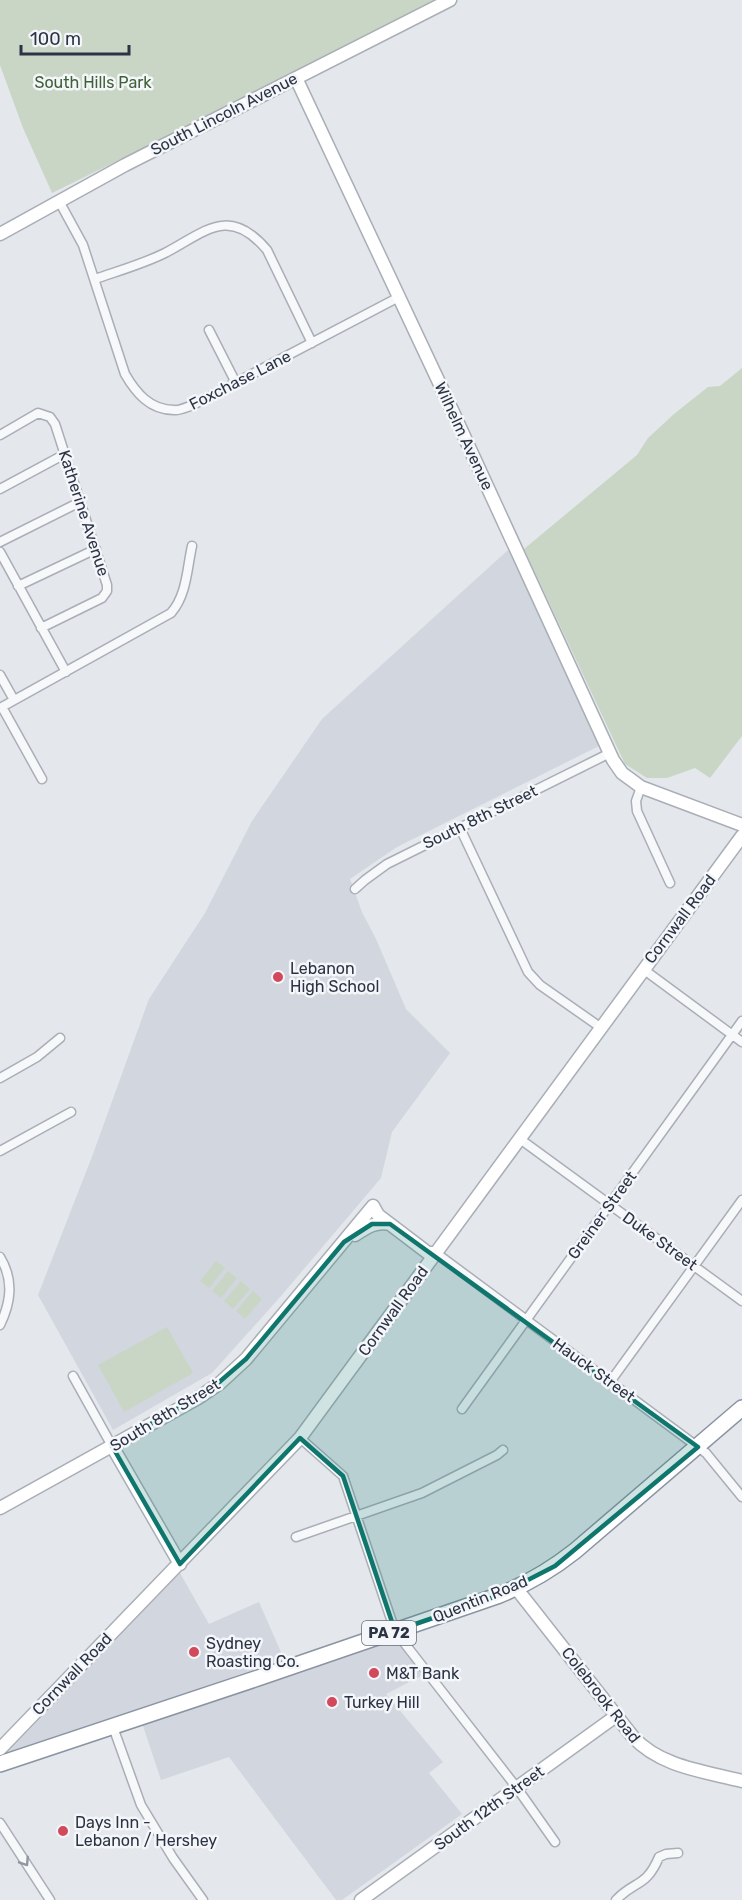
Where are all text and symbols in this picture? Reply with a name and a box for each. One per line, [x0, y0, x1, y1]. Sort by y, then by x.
scale bar [21, 18, 129, 56]
text: 100 m [30, 28, 81, 50]
street label: South Lincoln Avenue [147, 69, 301, 159]
park label: South Hills Park [34, 73, 152, 92]
street label: Foxchase Lane [186, 346, 294, 414]
street label: Wilhelm Avenue [431, 379, 497, 493]
street label: Katherine Avenue [55, 448, 113, 578]
street label: South 8th Street [420, 781, 540, 853]
street label: Cornwall Road [640, 871, 720, 967]
place label: Lebanon High School [290, 959, 379, 996]
marker: Lebanon High School [271, 970, 285, 984]
street label: Greiner Street [564, 1167, 640, 1263]
street label: Duke Street [619, 1208, 701, 1274]
street label: Cornwall Road [354, 1262, 432, 1360]
street label: Hauck Street [549, 1334, 639, 1406]
street label: South 8th Street [107, 1375, 223, 1455]
street label: Quentin Road [430, 1571, 530, 1627]
road number: PA 72 [362, 1621, 416, 1645]
street label: Cornwall Road [28, 1629, 116, 1719]
place label: Sydney Roasting Co. [206, 1634, 300, 1671]
street label: Colebrook Road [558, 1643, 644, 1747]
marker: Sydney Roasting Co. [187, 1645, 201, 1659]
place label: M&T Bank [386, 1664, 460, 1683]
marker: M&T Bank [367, 1666, 381, 1680]
place label: Turkey Hill [344, 1693, 420, 1712]
marker: Turkey Hill [325, 1695, 339, 1709]
street label: South 12th Street [430, 1762, 548, 1854]
place label: Days Inn - Lebanon / Hershey [75, 1813, 217, 1850]
marker: Days Inn - Lebanon / Hershey [56, 1824, 70, 1838]
one-way arrow [18, 1855, 29, 1866]

